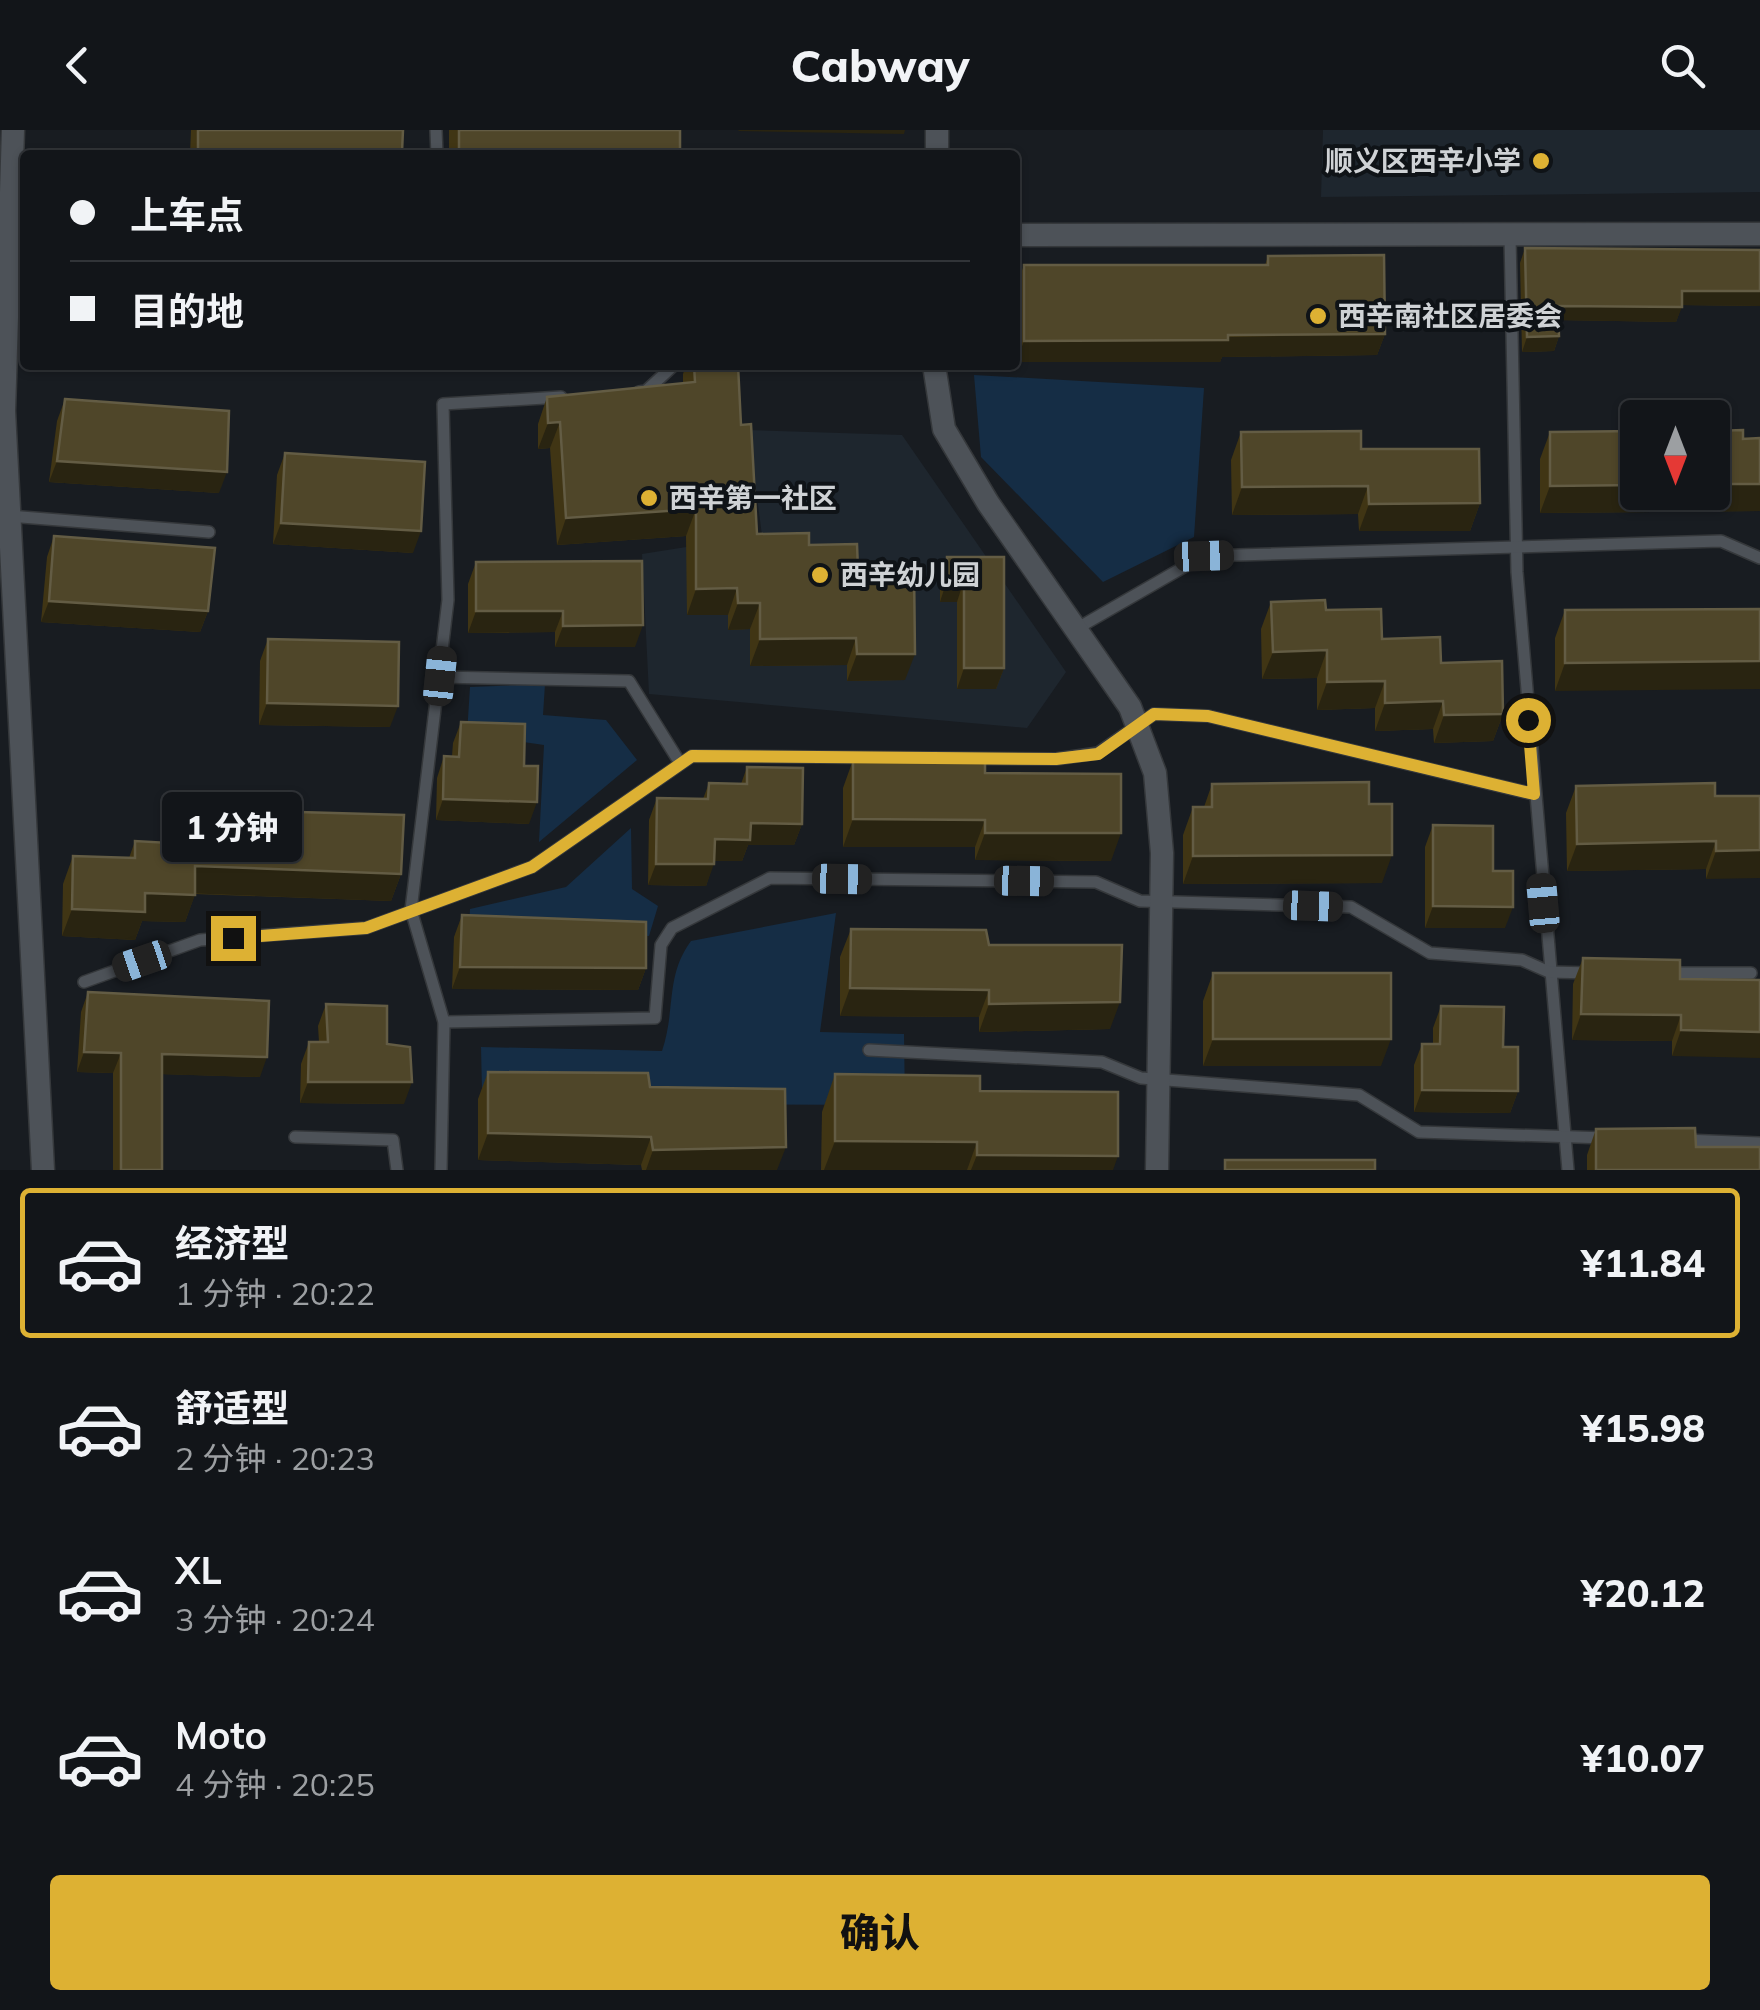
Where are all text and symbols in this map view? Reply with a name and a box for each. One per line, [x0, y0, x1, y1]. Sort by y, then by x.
text: Cabway [791, 37, 969, 93]
icon: back [50, 38, 105, 93]
icon: search [1655, 38, 1710, 93]
place label: 顺义区西辛小学 [1325, 143, 1521, 178]
marker: 顺义区西辛小学 [1530, 150, 1552, 172]
text: 上车点 [130, 191, 244, 239]
text: 目的地 [130, 287, 244, 335]
place label: 西辛南社区居委会 [1338, 298, 1562, 333]
marker: 西辛南社区居委会 [1307, 305, 1329, 327]
north arrow [1620, 400, 1730, 510]
map controls [1620, 400, 1730, 510]
place label: 西辛第一社区 [669, 480, 837, 515]
marker: 西辛第一社区 [638, 487, 660, 509]
car [1173, 540, 1235, 572]
place label: 西辛幼儿园 [840, 557, 980, 592]
marker: 西辛幼儿园 [809, 564, 831, 586]
car [422, 645, 458, 707]
route start [1506, 698, 1551, 743]
callout: 1 分钟 [163, 793, 303, 863]
text: 1 分钟 [186, 807, 278, 847]
car [812, 863, 872, 895]
car [994, 865, 1054, 897]
car [1525, 872, 1561, 934]
car [1282, 890, 1344, 922]
route end [211, 916, 256, 961]
car [109, 937, 175, 985]
icon: car [55, 1218, 145, 1308]
text: 经济型 [175, 1219, 289, 1267]
text: ¥11.84 [1581, 1239, 1705, 1287]
text: 1 分钟 · 20:22 [175, 1273, 375, 1313]
icon: car [55, 1383, 145, 1473]
text: 舒适型 [175, 1384, 289, 1432]
text: ¥15.98 [1581, 1404, 1705, 1452]
text: 2 分钟 · 20:23 [175, 1438, 375, 1478]
text: XL [175, 1546, 222, 1594]
icon: car [55, 1548, 145, 1638]
text: ¥20.12 [1581, 1569, 1705, 1617]
text: 3 分钟 · 20:24 [175, 1599, 375, 1639]
text: Moto [175, 1711, 267, 1759]
icon: car [55, 1713, 145, 1803]
text: ¥10.07 [1581, 1734, 1705, 1782]
text: 4 分钟 · 20:25 [175, 1764, 375, 1804]
button: 确认 [50, 1875, 1710, 1990]

